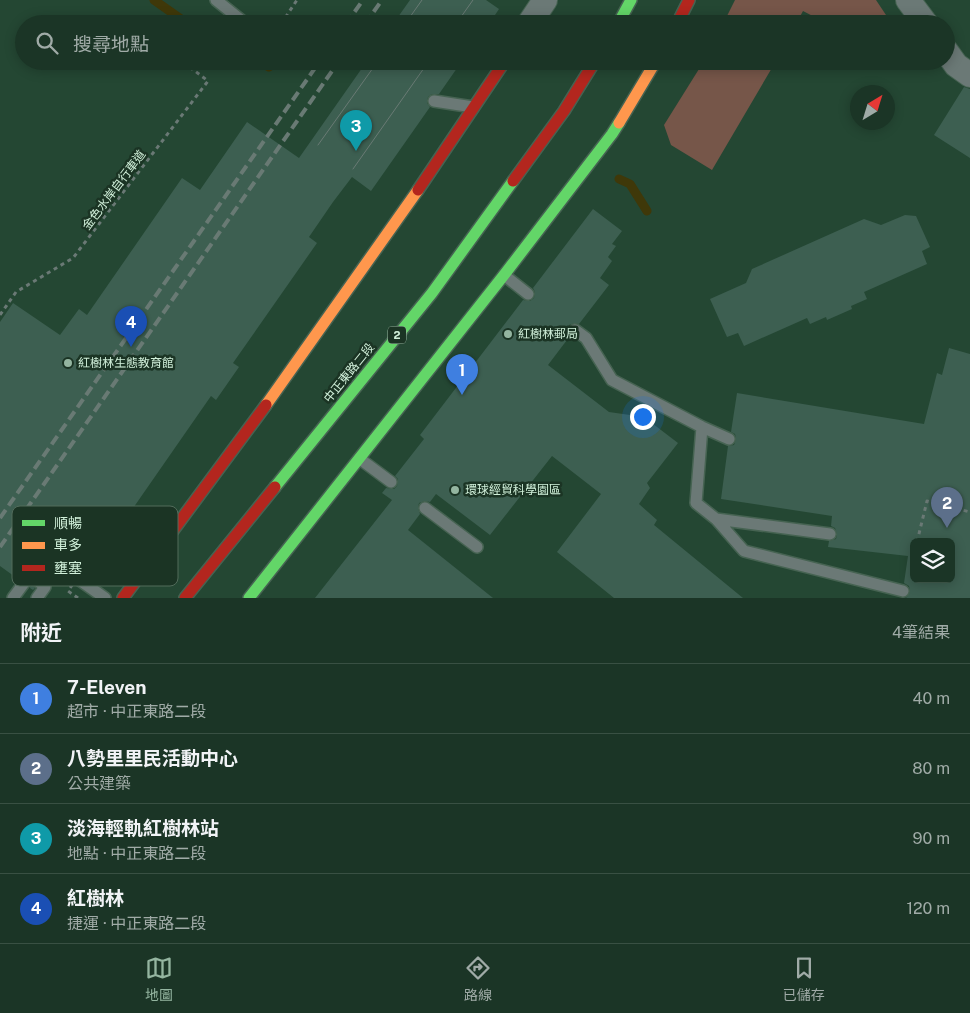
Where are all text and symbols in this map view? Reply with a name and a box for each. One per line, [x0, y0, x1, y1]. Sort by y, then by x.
search box [15, 15, 955, 70]
icon: search [33, 29, 61, 57]
text: 搜尋地點 [73, 33, 149, 55]
north arrow [850, 85, 895, 130]
pin: 3 [340, 110, 372, 151]
street label: 金色水岸自行車道 [80, 147, 148, 233]
pin: 4 [115, 306, 147, 347]
road number: 2 [388, 326, 406, 344]
place label: 紅樹林郵局 [518, 327, 578, 341]
marker: 紅樹林郵局 [502, 328, 514, 340]
street label: 中正東路二段 [321, 341, 377, 405]
pin: 1 [446, 354, 478, 395]
place label: 紅樹林生態教育館 [78, 356, 174, 370]
marker: 紅樹林生態教育館 [62, 357, 74, 369]
your location [630, 404, 656, 430]
place label: 環球經貿科學園區 [465, 483, 561, 497]
marker: 環球經貿科學園區 [449, 484, 461, 496]
pin: 2 [931, 487, 963, 528]
legend [12, 506, 178, 586]
text: 順暢 [54, 515, 82, 531]
text: 車多 [54, 537, 82, 553]
map controls [910, 538, 955, 583]
button: layers [910, 538, 955, 583]
text: 壅塞 [54, 560, 82, 576]
text: 附近 [20, 620, 62, 645]
text: 4筆結果 [892, 623, 950, 642]
text: 7-Eleven [67, 676, 146, 698]
text: 1 [33, 689, 39, 708]
text: 40 m [912, 689, 950, 708]
text: 超市 · 中正東路二段 [67, 702, 206, 721]
text: 八勢里里民活動中心 [67, 747, 238, 769]
text: 2 [31, 759, 41, 778]
text: 80 m [912, 759, 950, 778]
text: 公共建築 [67, 774, 131, 793]
text: 淡海輕軌紅樹林站 [67, 817, 219, 839]
text: 3 [31, 829, 41, 848]
text: 90 m [913, 829, 950, 848]
text: 地點 · 中正東路二段 [67, 844, 206, 863]
text: 紅樹林 [67, 887, 124, 909]
text: 4 [31, 899, 41, 918]
text: 120 m [906, 899, 950, 918]
text: 捷運 · 中正東路二段 [67, 914, 206, 933]
tab: 地圖 [145, 954, 173, 1004]
tab: 路線 [464, 954, 492, 1004]
tab: 已儲存 [783, 954, 825, 1004]

